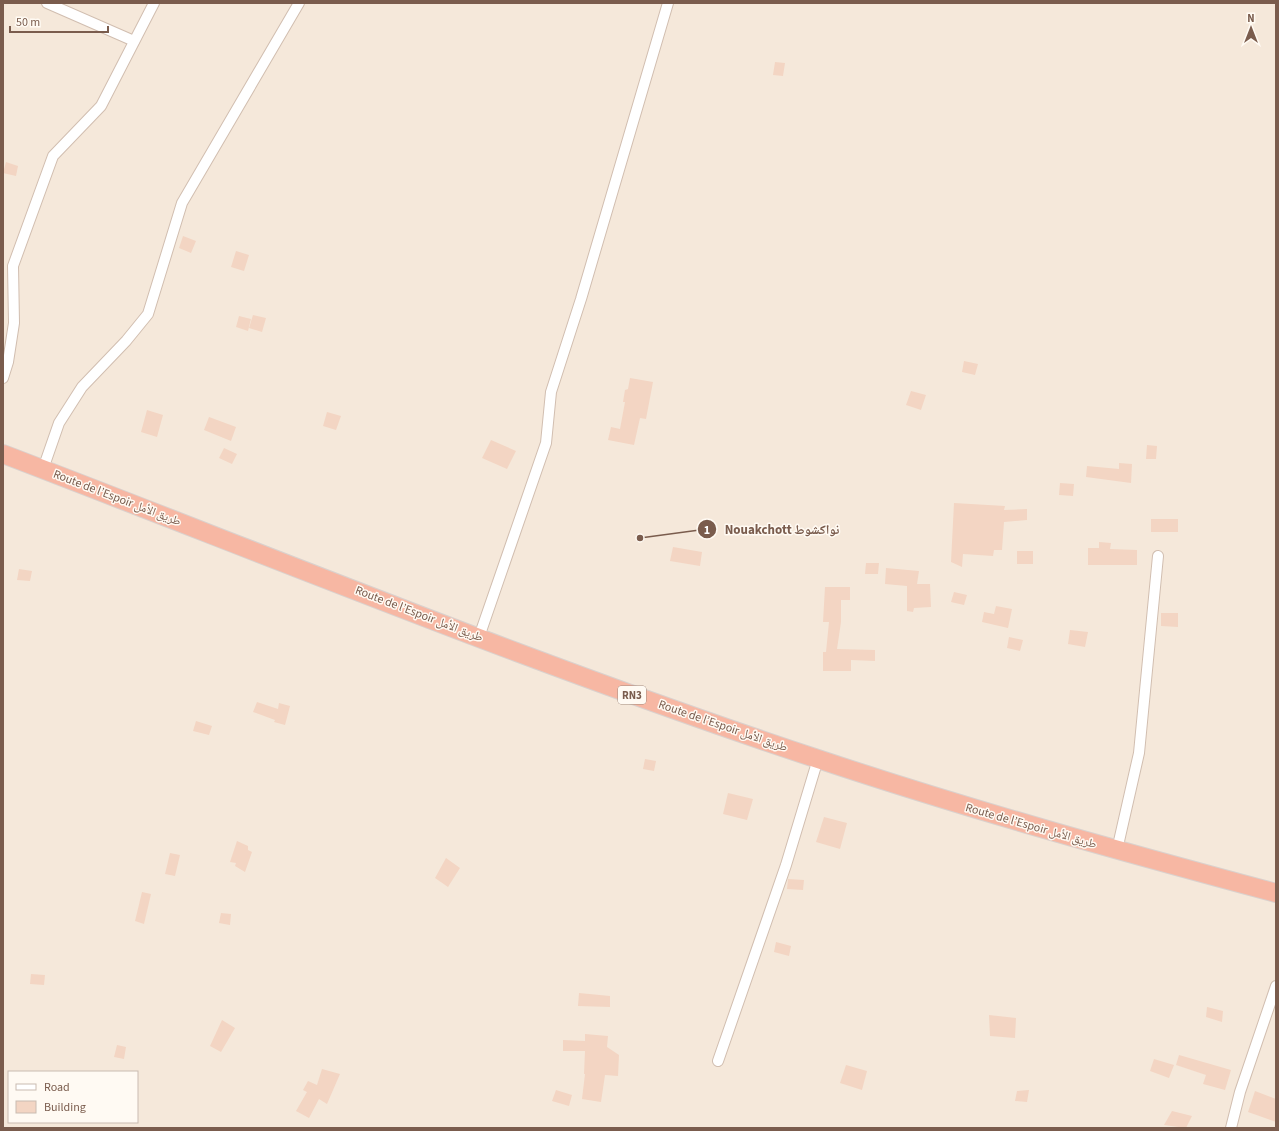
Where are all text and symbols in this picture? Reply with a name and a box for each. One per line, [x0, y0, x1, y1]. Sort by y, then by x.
scale bar [10, 8, 108, 34]
north arrow [1231, 8, 1271, 48]
text: N [1247, 11, 1255, 26]
text: 50 m [16, 14, 40, 31]
street label: Route de l’Espoir طريق الأمل [51, 466, 183, 530]
callout: Nouakchott نواكشوط [697, 517, 847, 542]
text: Nouakchott نواكشوط [725, 521, 840, 539]
text: 1 [704, 522, 710, 539]
street label: Route de l’Espoir طريق الأمل [353, 582, 485, 646]
road number: RN3 [618, 686, 646, 704]
street label: Route de l’Espoir طريق الأمل [656, 696, 790, 756]
street label: Route de l’Espoir طريق الأمل [963, 799, 1099, 853]
legend [8, 1071, 138, 1123]
text: Road [44, 1079, 70, 1096]
text: Building [44, 1099, 86, 1116]

